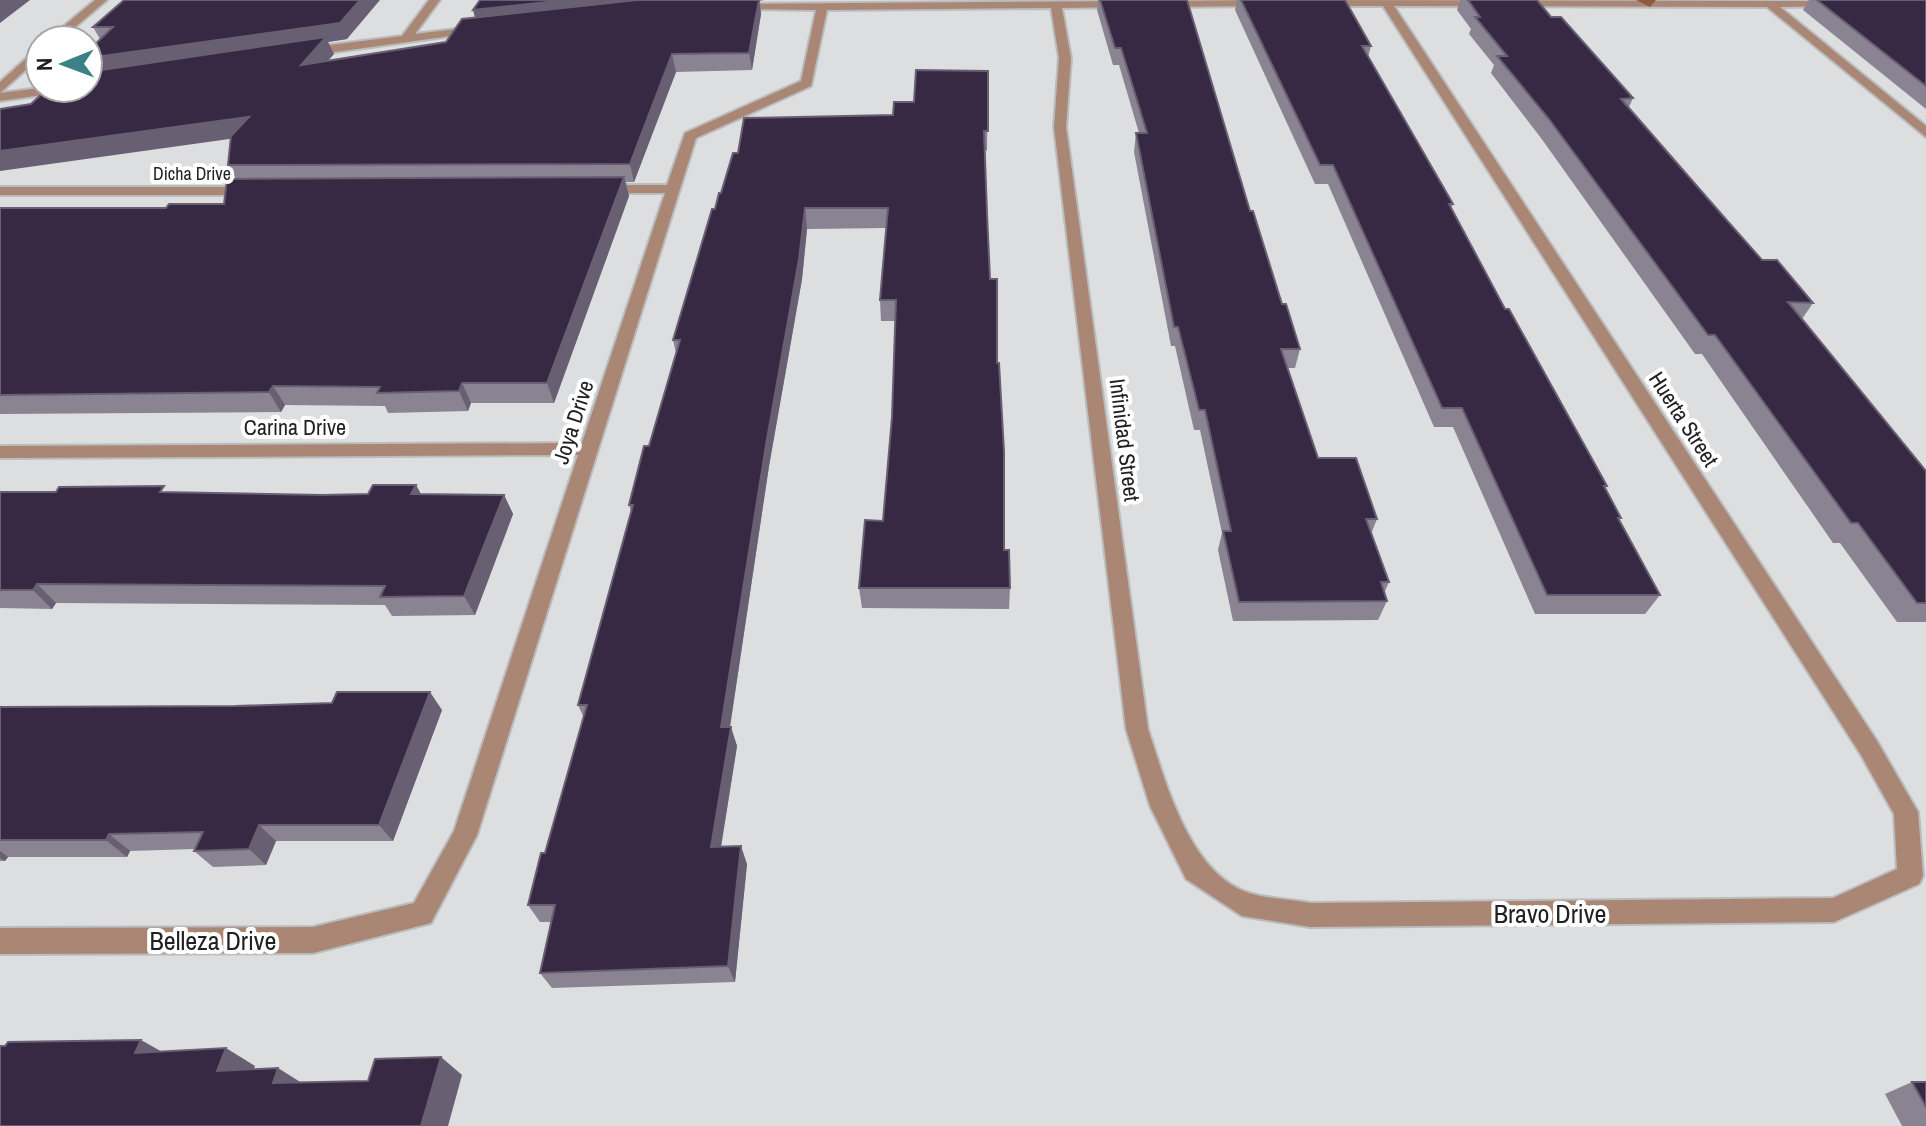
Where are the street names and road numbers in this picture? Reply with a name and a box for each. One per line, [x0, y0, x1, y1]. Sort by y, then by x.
street label: Dicha Drive [153, 161, 231, 186]
street label: Huerta Street [1642, 366, 1726, 472]
street label: Joya Drive [545, 376, 601, 468]
street label: Infinidad Street [1103, 377, 1147, 503]
street label: Carina Drive [244, 412, 346, 442]
street label: Bravo Drive [1494, 896, 1606, 931]
street label: Belleza Drive [150, 923, 276, 958]

